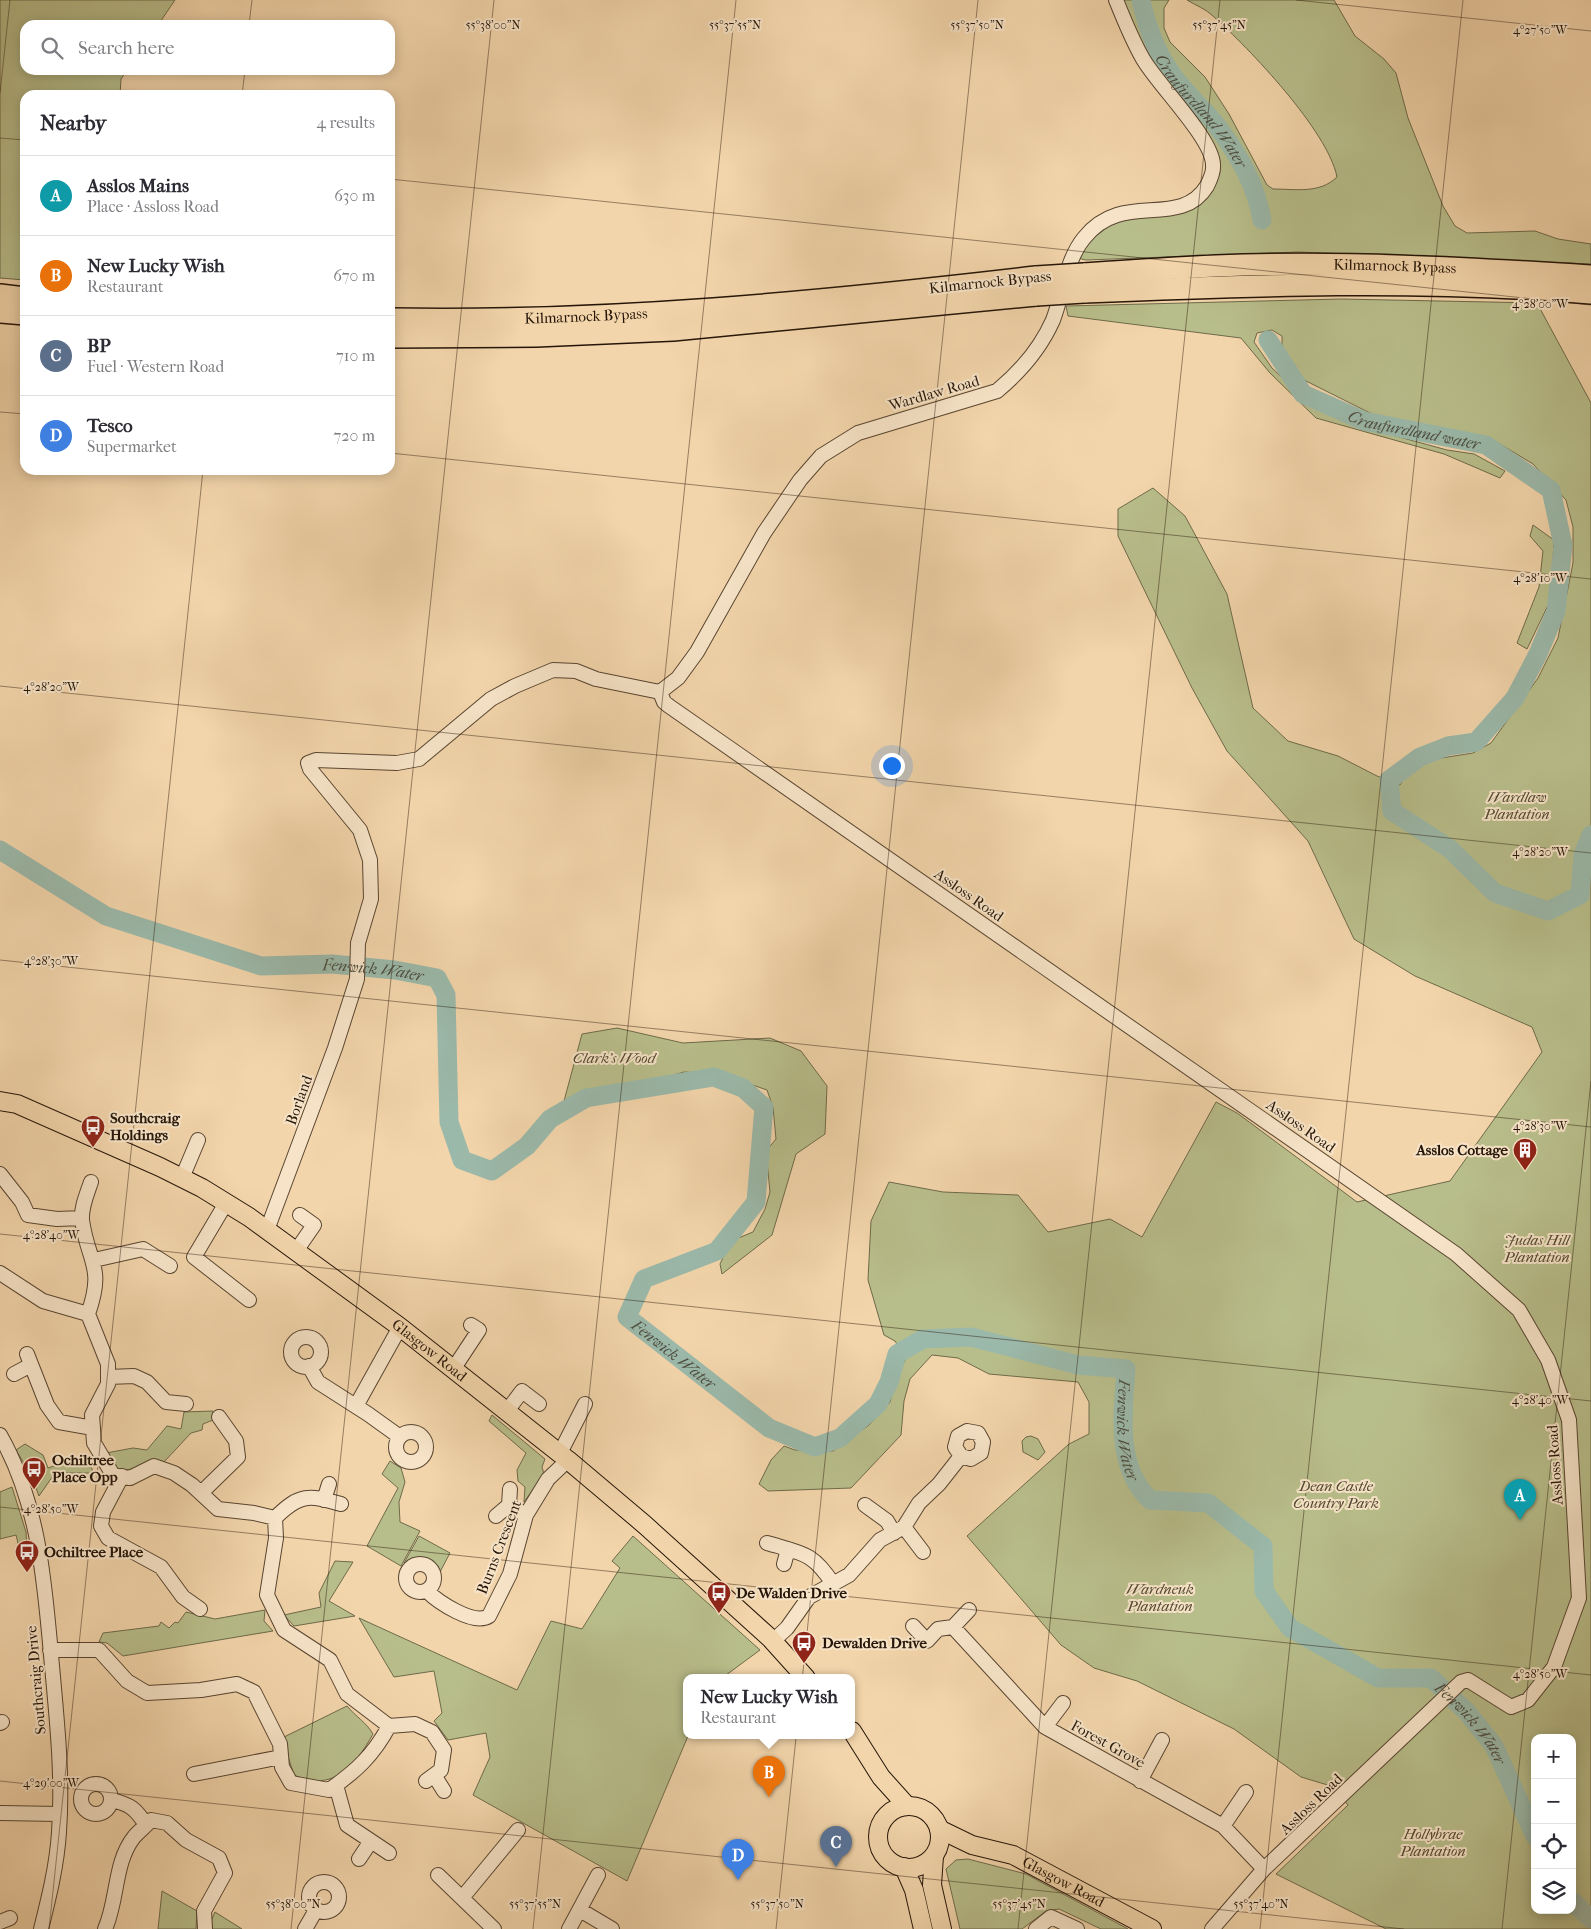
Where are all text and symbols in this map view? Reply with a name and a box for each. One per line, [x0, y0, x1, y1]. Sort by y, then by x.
text: 55°38'00"N [465, 18, 521, 32]
text: 55°37'55"N [709, 18, 761, 32]
text: 55°37'50"N [950, 18, 1004, 32]
text: 55°37'45"N [1192, 18, 1246, 32]
search box [20, 20, 395, 75]
text: 4°27'50"W [1513, 23, 1568, 37]
icon: search [38, 34, 66, 62]
text: Search here [78, 37, 174, 59]
water label: Craufurdland Water [1152, 51, 1252, 173]
text: Nearby [40, 111, 106, 135]
text: 4 results [317, 113, 375, 132]
text: Asslos Mains [87, 175, 189, 197]
text: A [51, 186, 61, 205]
text: 630 m [334, 186, 375, 205]
text: Place · Assloss Road [87, 197, 219, 216]
text: New Lucky Wish [87, 255, 225, 277]
street label: Kilmarnock Bypass [1333, 255, 1457, 277]
text: B [51, 266, 61, 285]
text: 670 m [333, 266, 375, 285]
street label: Kilmarnock Bypass [928, 267, 1053, 297]
text: Restaurant [87, 277, 163, 296]
text: 4°28'00"W [1512, 297, 1569, 311]
street label: Kilmarnock Bypass [524, 304, 648, 327]
text: BP [87, 335, 111, 357]
text: C [51, 346, 61, 365]
text: 710 m [336, 346, 375, 365]
text: Fuel · Western Road [87, 357, 224, 376]
street label: Wardlaw Road [886, 371, 982, 415]
water label: Craufurdland water [1345, 406, 1484, 454]
text: Tesco [87, 415, 133, 437]
text: D [50, 426, 62, 445]
text: 720 m [334, 426, 375, 445]
text: Supermarket [87, 437, 177, 456]
text: 4°28'10"W [1513, 571, 1568, 585]
text: 4°28'20"W [23, 680, 80, 694]
your location [879, 753, 905, 779]
park label: Wardlaw Plantation [1483, 788, 1550, 823]
text: 4°28'20"W [1512, 845, 1569, 859]
street label: Assloss Road [930, 864, 1008, 926]
text: 4°28'30"W [24, 954, 79, 968]
water label: Fenwick Water [321, 955, 427, 986]
park label: Clark's Wood [573, 1049, 658, 1067]
street label: Borland [282, 1072, 317, 1127]
street label: Assloss Road [1262, 1095, 1340, 1157]
place label: Southcraig Holdings [110, 1109, 181, 1144]
bus stop icon: Southcraig Holdings [80, 1114, 106, 1148]
text: 4°28'30"W [1513, 1119, 1568, 1133]
building icon: Asslos Cottage [1512, 1137, 1538, 1171]
place label: Asslos Cottage [1415, 1141, 1509, 1159]
text: 4°28'40"W [23, 1228, 80, 1242]
park label: Judas Hill Plantation [1503, 1231, 1572, 1266]
street label: Glasgow Road [388, 1315, 471, 1386]
water label: Fenwick Water [627, 1315, 721, 1394]
water label: Fenwick Water [1113, 1378, 1144, 1486]
text: 4°28'40"W [1512, 1393, 1569, 1407]
street label: Assloss Road [1543, 1424, 1567, 1507]
place label: Ochiltree Place Opp [52, 1451, 118, 1486]
bus stop icon: Ochiltree Place Opp [21, 1456, 47, 1490]
park label: Dean Castle Country Park [1293, 1477, 1379, 1512]
pin: A [1504, 1479, 1536, 1520]
street label: Burns Crescent [473, 1497, 525, 1597]
text: 4°28'50"W [24, 1502, 79, 1516]
bus stop icon: Ochiltree Place [14, 1539, 40, 1573]
place label: Ochiltree Place [44, 1543, 144, 1561]
bus stop icon: De Walden Drive [706, 1580, 732, 1614]
park label: Wardneuk Plantation [1126, 1580, 1194, 1615]
place label: De Walden Drive [736, 1584, 847, 1602]
street label: Southcraig Drive [22, 1624, 50, 1735]
bus stop icon: Dewalden Drive [791, 1630, 817, 1664]
place label: Dewalden Drive [822, 1634, 927, 1652]
text: 4°28'50"W [1513, 1667, 1568, 1681]
popup [683, 1674, 855, 1739]
water label: Fenwick Water [1430, 1677, 1511, 1769]
text: New Lucky Wish [700, 1686, 838, 1708]
text: Restaurant [700, 1708, 777, 1727]
street label: Forest Grove [1068, 1716, 1149, 1772]
map controls [1531, 1734, 1576, 1914]
button: + [1531, 1734, 1576, 1779]
pin: B [753, 1756, 785, 1797]
street label: Assloss Road [1275, 1769, 1347, 1839]
text: 4°29'00"W [23, 1776, 80, 1790]
button: − [1531, 1779, 1576, 1824]
button: locate [1531, 1824, 1576, 1869]
park label: Hollybrae Plantation [1399, 1825, 1466, 1860]
pin: C [820, 1826, 852, 1867]
pin: D [722, 1839, 754, 1880]
street label: Glasgow Road [1019, 1853, 1108, 1911]
button: layers [1531, 1869, 1576, 1914]
text: 55°38'00"N [265, 1897, 321, 1911]
text: 55°37'55"N [509, 1897, 561, 1911]
text: 55°37'50"N [750, 1897, 804, 1911]
text: 55°37'45"N [992, 1897, 1046, 1911]
text: 55°37'40"N [1233, 1897, 1289, 1911]

